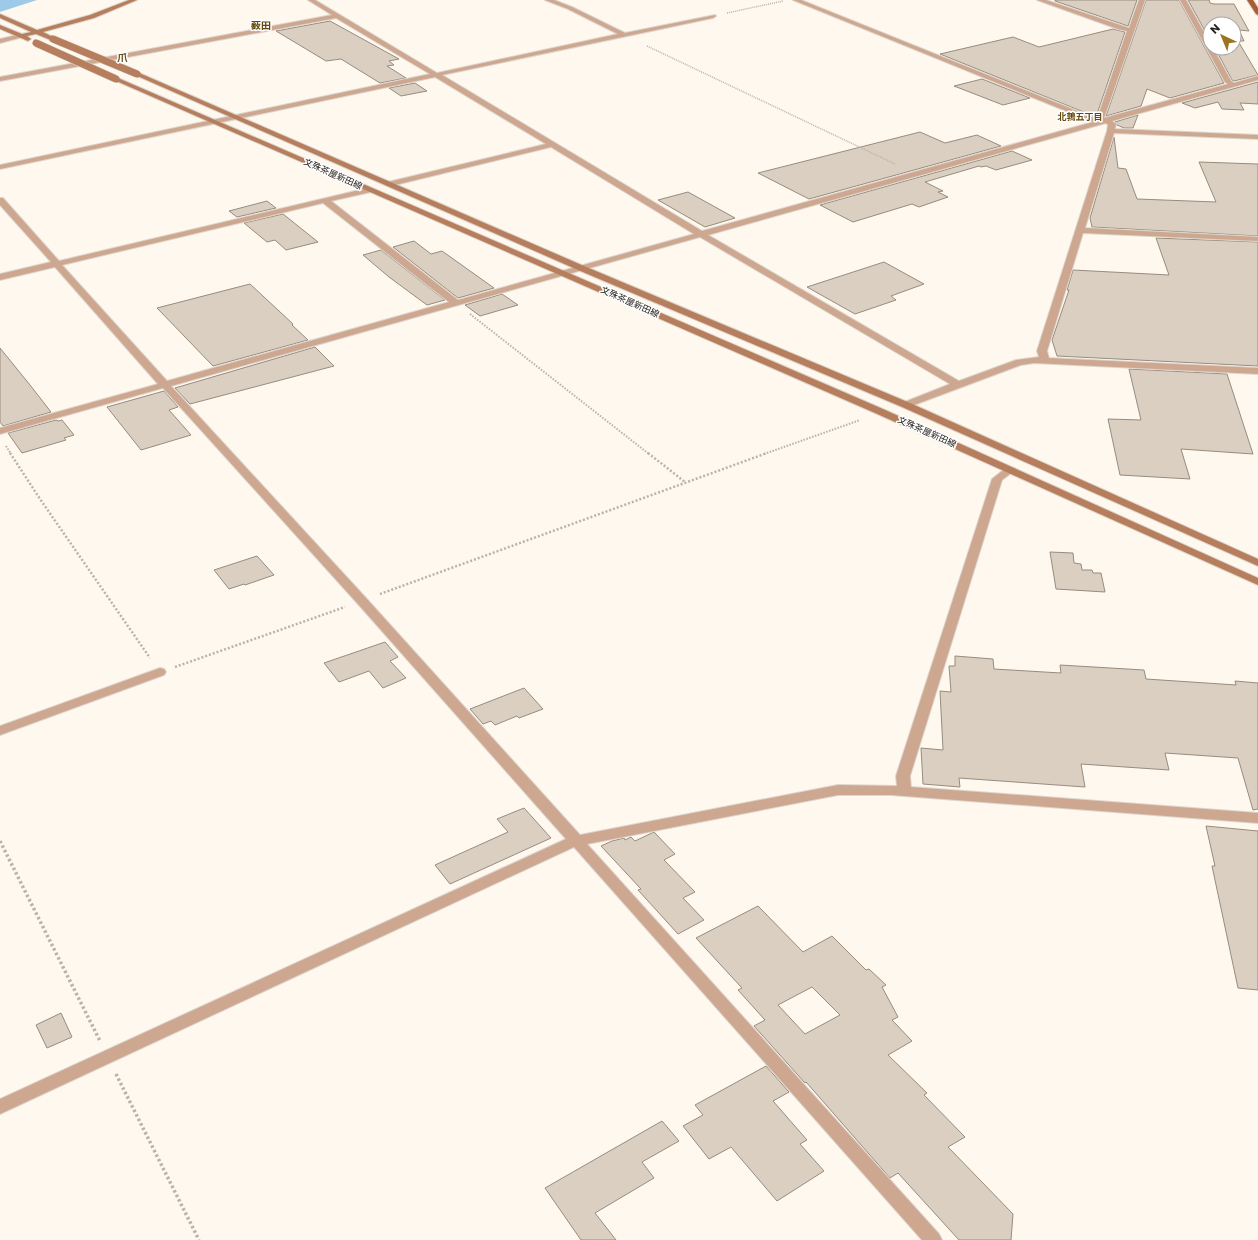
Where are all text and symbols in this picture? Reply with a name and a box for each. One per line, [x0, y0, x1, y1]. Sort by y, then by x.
north arrow [1202, 16, 1242, 56]
district label: 薮田 [251, 18, 271, 33]
text: N [1207, 20, 1224, 37]
district label: 爪 [117, 50, 128, 65]
district label: 北鶉五丁目 [1057, 111, 1103, 123]
street label: 文殊茶屋新田線 [302, 156, 365, 193]
street label: 文殊茶屋新田線 [599, 284, 662, 321]
street label: 文殊茶屋新田線 [896, 414, 959, 451]

